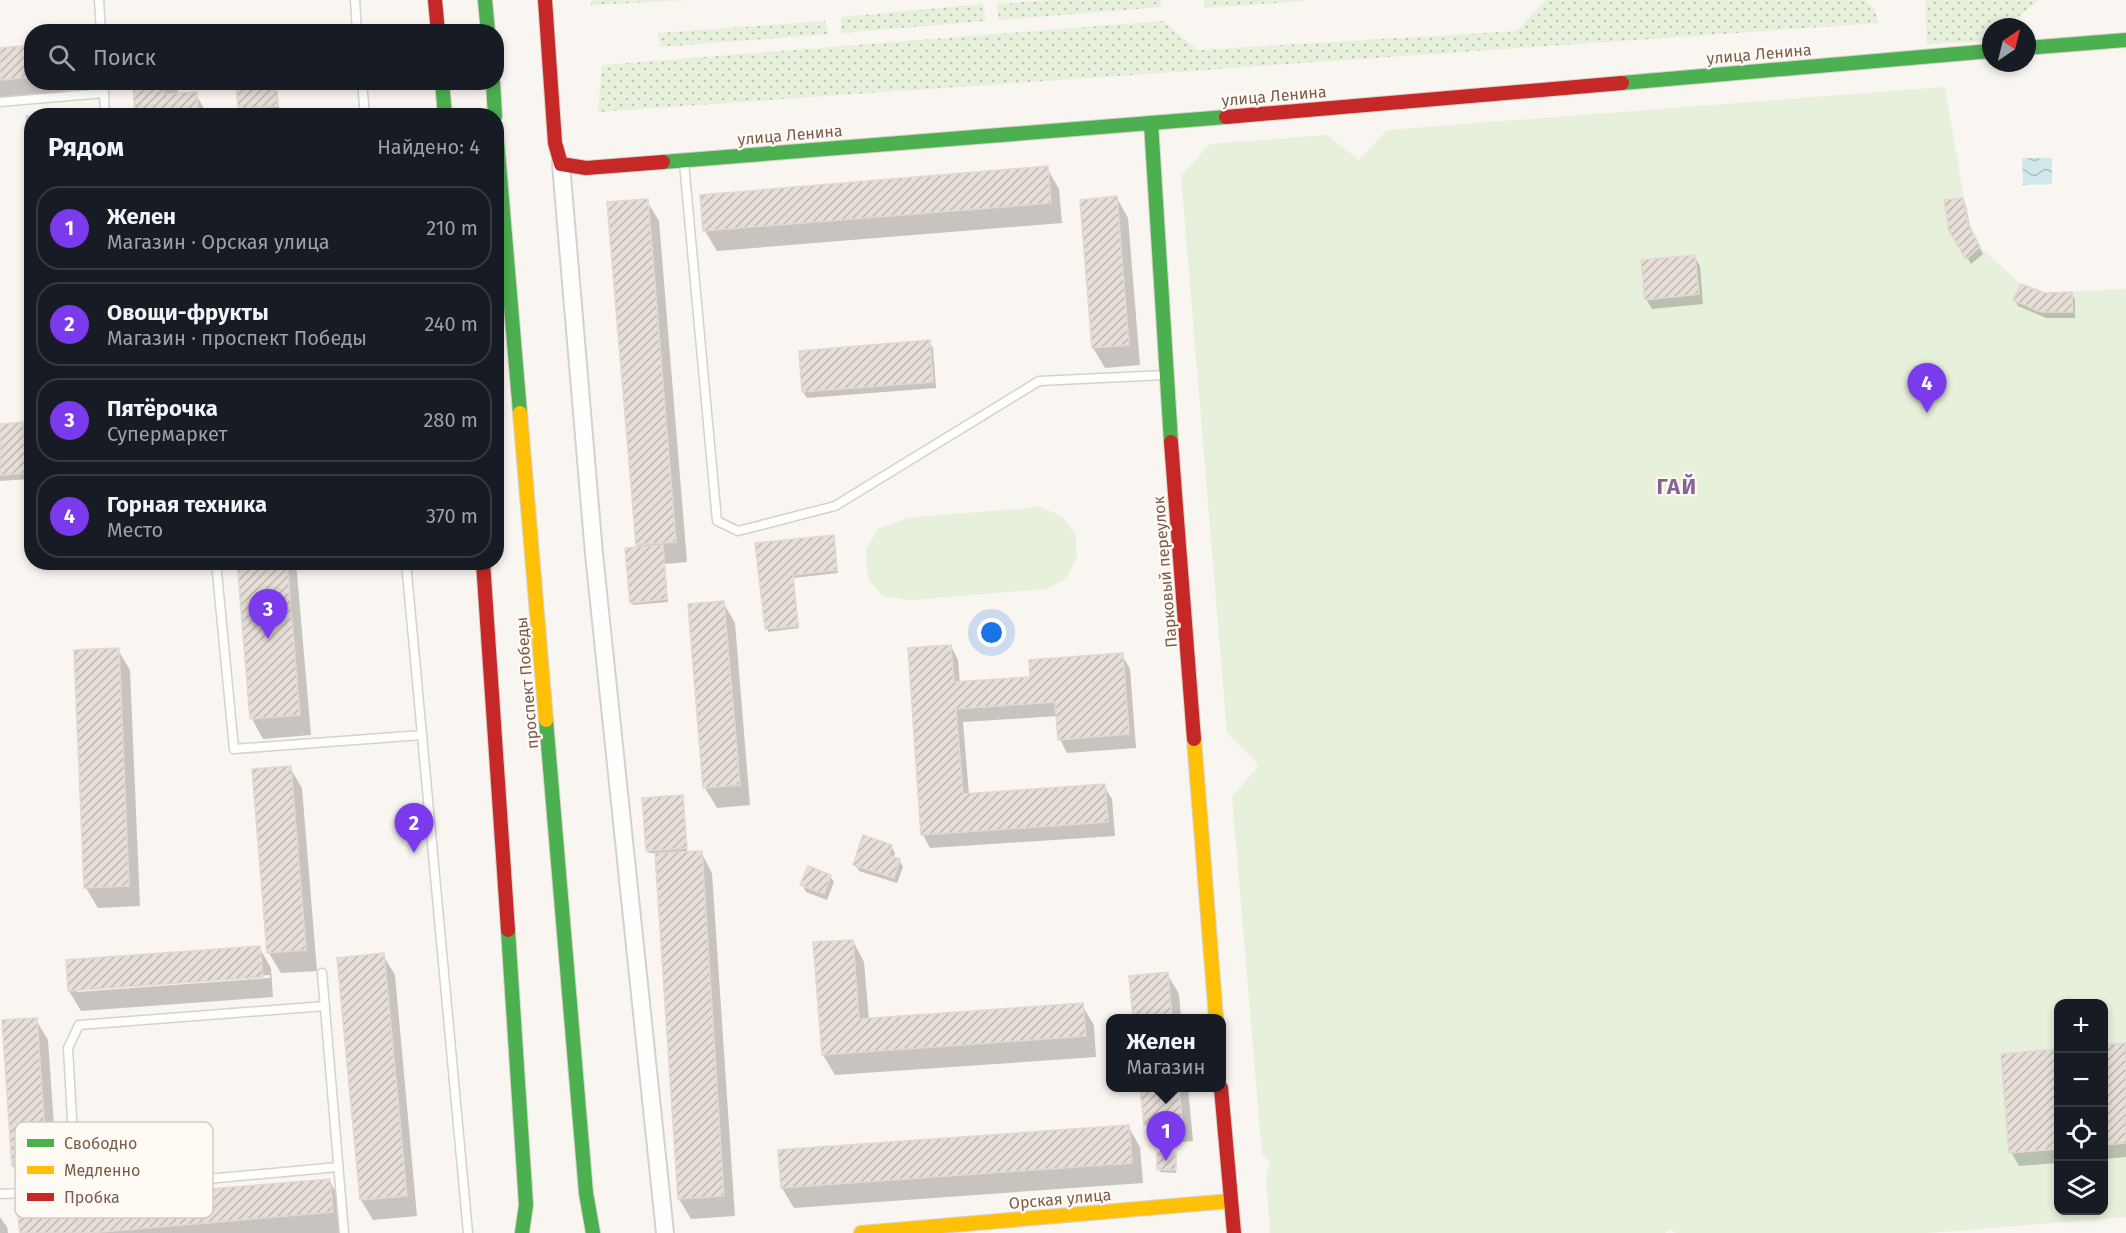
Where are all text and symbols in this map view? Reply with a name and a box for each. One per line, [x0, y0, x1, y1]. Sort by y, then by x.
north arrow [1982, 18, 2036, 72]
search box [24, 24, 504, 90]
street label: улица Ленина [1706, 40, 1812, 68]
icon: search [45, 41, 78, 74]
text: Поиск [93, 44, 156, 71]
street label: улица Ленина [1221, 82, 1327, 110]
street label: улица Ленина [737, 121, 843, 149]
text: Рядом [48, 132, 124, 163]
text: Найдено: 4 [377, 135, 480, 159]
text: Желен [107, 203, 176, 230]
text: 1 [65, 216, 74, 240]
text: 210 m [426, 216, 478, 240]
text: Магазин · Орская улица [107, 230, 330, 254]
text: Овощи-фрукты [107, 299, 269, 326]
text: 2 [64, 312, 75, 336]
text: 240 m [424, 312, 478, 336]
text: Магазин · проспект Победы [107, 326, 367, 350]
pin: 4 [1908, 364, 1946, 413]
text: Пятёрочка [107, 395, 218, 422]
text: 3 [64, 408, 75, 432]
text: 280 m [423, 408, 478, 432]
text: Супермаркет [107, 422, 227, 446]
district label: ГАЙ [1656, 473, 1698, 500]
text: Горная техника [107, 491, 267, 518]
street label: Парковый переулок [1149, 495, 1181, 649]
text: 4 [64, 504, 75, 528]
text: 370 m [426, 504, 478, 528]
text: Место [107, 518, 163, 542]
pin: 3 [248, 590, 288, 639]
street label: проспект Победы [512, 616, 542, 750]
your location [977, 618, 1006, 647]
pin: 2 [394, 804, 434, 853]
map controls [2054, 999, 2108, 1215]
button: + [2054, 999, 2108, 1053]
popup [1106, 1014, 1226, 1092]
text: Желен [1127, 1028, 1196, 1055]
button: − [2054, 1053, 2108, 1107]
text: Магазин [1127, 1055, 1205, 1079]
button: locate [2054, 1107, 2108, 1161]
pin: 1 [1146, 1112, 1186, 1161]
legend [15, 1122, 213, 1218]
text: Свободно [64, 1134, 137, 1153]
text: Медленно [64, 1161, 140, 1180]
button: layers [2054, 1161, 2108, 1215]
street label: Орская улица [1008, 1185, 1112, 1213]
text: Пробка [64, 1188, 120, 1207]

